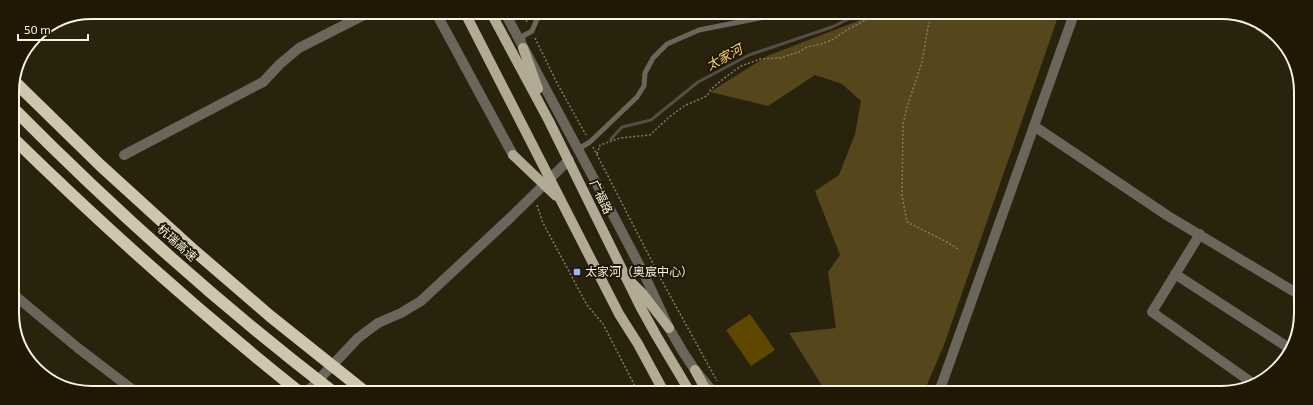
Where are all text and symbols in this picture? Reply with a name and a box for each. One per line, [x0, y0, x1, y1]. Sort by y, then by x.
scale bar [18, 16, 88, 42]
text: 50 m [24, 22, 51, 36]
water label: 太家河 [703, 39, 748, 73]
street label: 广福路 [588, 177, 616, 216]
street label: 杭瑞高速 [155, 221, 200, 264]
place label: 太家河（奥宸中心） [585, 264, 693, 278]
marker: 太家河（奥宸中心） [572, 267, 582, 277]

